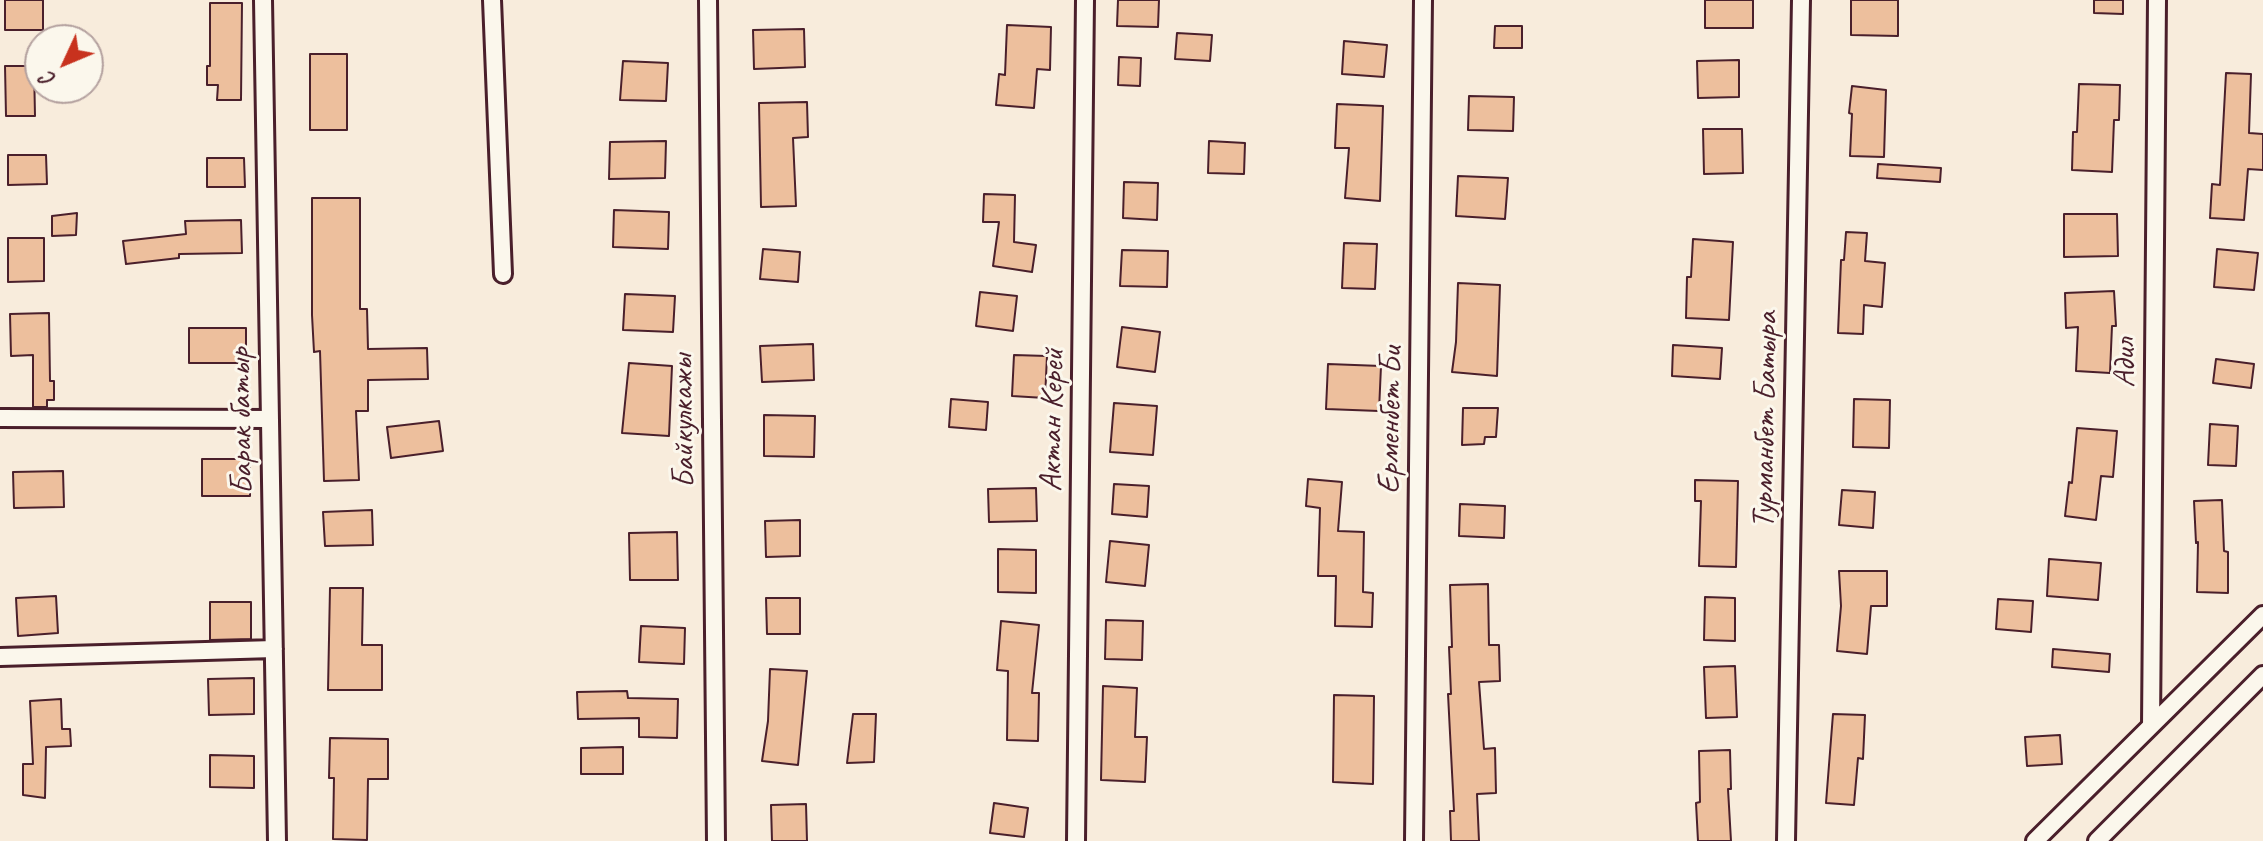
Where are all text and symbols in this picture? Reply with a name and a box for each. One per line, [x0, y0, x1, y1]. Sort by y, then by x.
north arrow [24, 24, 104, 104]
text: С [34, 66, 62, 93]
street label: Турманбет Батыра [1745, 311, 1787, 529]
street label: Адил [2107, 338, 2145, 388]
street label: Ерменбет Би [1371, 346, 1411, 494]
street label: Барак батыр [222, 347, 262, 495]
street label: Актан Керей [1033, 348, 1073, 492]
street label: Байкулкажы [664, 354, 704, 488]

